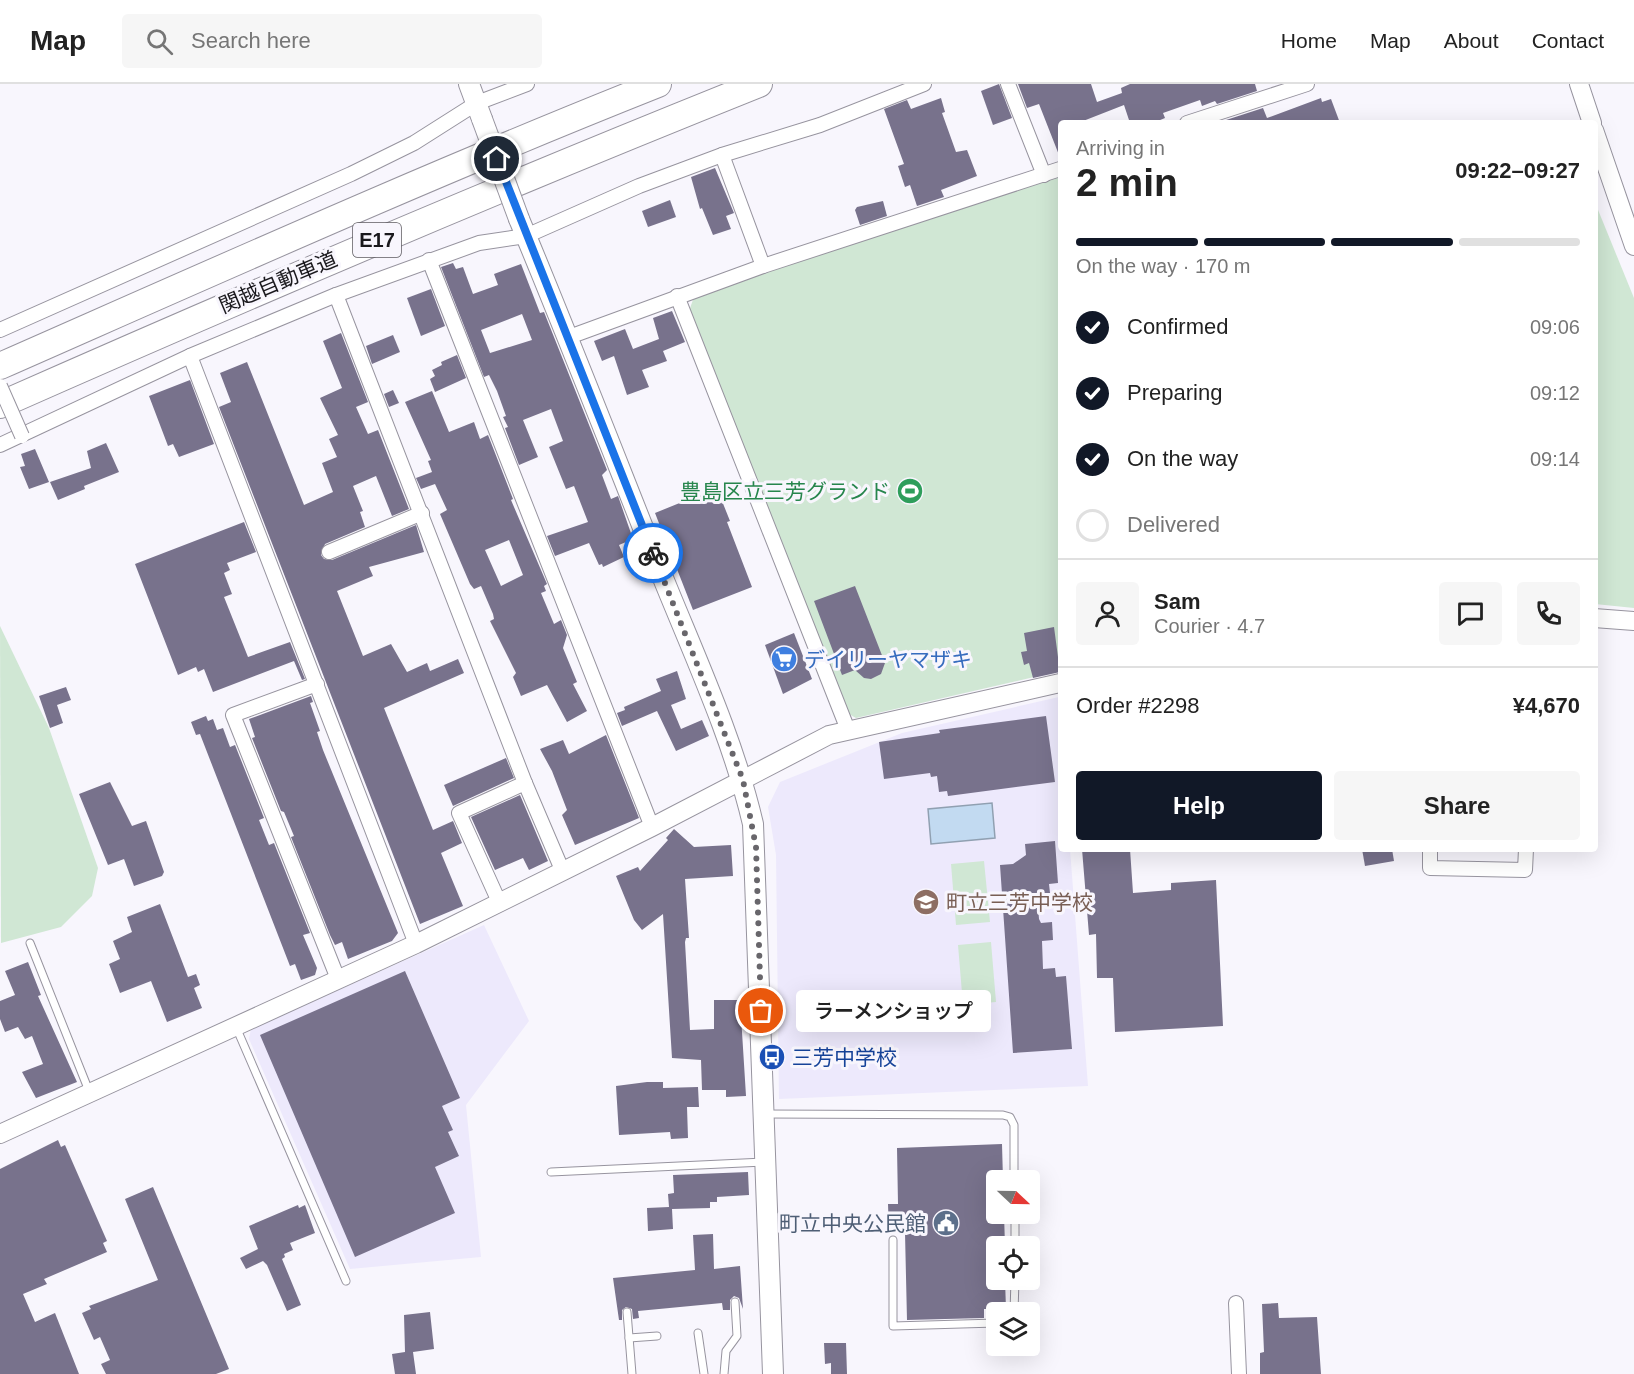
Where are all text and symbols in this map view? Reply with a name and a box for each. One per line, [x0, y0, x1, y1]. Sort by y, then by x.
search box [122, 14, 542, 68]
text: Map [30, 25, 86, 56]
icon: search [143, 25, 176, 58]
text: Search here [191, 28, 311, 53]
text: Home [1281, 29, 1337, 52]
text: Map [1370, 29, 1411, 52]
text: About [1444, 29, 1499, 52]
text: Contact [1532, 29, 1604, 52]
pin [471, 133, 522, 184]
text: Arriving in [1076, 137, 1165, 159]
icon: home [480, 142, 513, 175]
text: 09:22–09:27 [1455, 158, 1580, 183]
text: 2 min [1076, 161, 1178, 204]
road number: E17 [353, 223, 401, 257]
street label: 関越自動車道 [216, 247, 340, 317]
text: On the way · 170 m [1076, 255, 1251, 277]
icon: check [1076, 311, 1109, 344]
text: Confirmed [1127, 314, 1228, 339]
text: 09:06 [1530, 316, 1580, 338]
icon: check [1076, 377, 1109, 410]
text: Preparing [1127, 380, 1222, 405]
text: 09:12 [1530, 382, 1580, 404]
icon: check [1076, 443, 1109, 476]
text: On the way [1127, 446, 1238, 471]
text: 09:14 [1530, 448, 1580, 470]
sports icon: 豊島区立三芳グランド [895, 476, 925, 506]
place label: 豊島区立三芳グランド [680, 480, 890, 503]
text: Delivered [1127, 512, 1220, 537]
courier [623, 523, 683, 583]
icon: bike [637, 537, 670, 570]
button: person [1076, 582, 1139, 645]
button: chat [1439, 582, 1502, 645]
button: phone [1517, 582, 1580, 645]
text: Sam [1154, 589, 1200, 614]
text: Courier · 4.7 [1154, 615, 1265, 637]
supermarket icon: デイリーヤマザキ [769, 644, 799, 674]
place label: デイリーヤマザキ [804, 648, 972, 671]
text: Order #2298 [1076, 693, 1200, 718]
text: ¥4,670 [1513, 693, 1580, 718]
button: Help [1076, 771, 1322, 840]
button: Share [1334, 771, 1580, 840]
school or university icon: 町立三芳中学校 [911, 887, 941, 917]
place label: 町立三芳中学校 [946, 891, 1093, 914]
pin [735, 985, 786, 1036]
callout: ラーメンショップ [797, 990, 992, 1032]
icon: bag [744, 994, 777, 1027]
text: ラーメンショップ [814, 1000, 973, 1022]
bus stop icon: 三芳中学校 [757, 1042, 787, 1072]
place label: 三芳中学校 [792, 1046, 897, 1069]
north arrow [986, 1170, 1040, 1224]
map controls [986, 1170, 1040, 1356]
public building icon: 町立中央公民館 [931, 1208, 961, 1238]
place label: 町立中央公民館 [779, 1212, 926, 1235]
button: locate [986, 1236, 1040, 1290]
button: layers [986, 1302, 1040, 1356]

